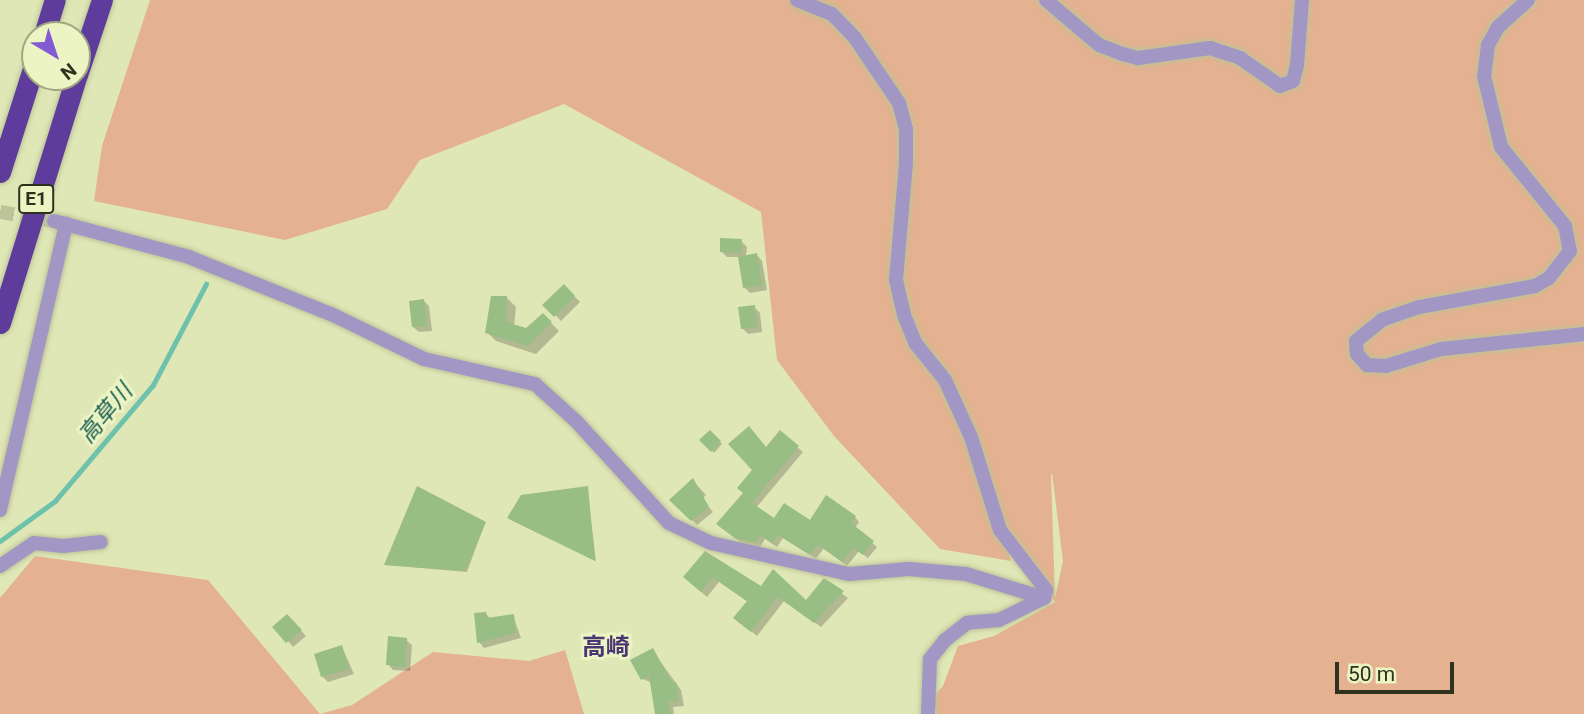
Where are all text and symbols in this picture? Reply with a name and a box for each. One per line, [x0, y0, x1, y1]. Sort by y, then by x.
north arrow [21, 21, 91, 91]
text: N [56, 58, 81, 84]
road number: E1 [17, 183, 55, 214]
water label: 高草川 [73, 379, 139, 449]
district label: 高崎 [582, 634, 630, 662]
scale bar [1339, 648, 1458, 692]
text: 50 m [1348, 662, 1395, 686]

